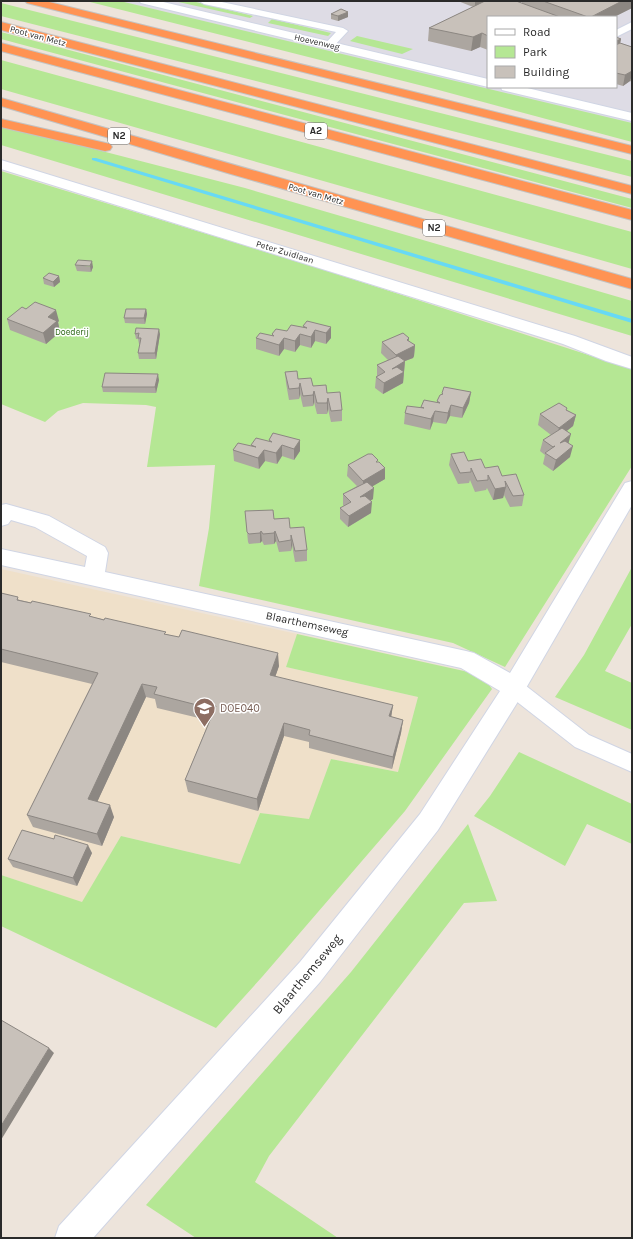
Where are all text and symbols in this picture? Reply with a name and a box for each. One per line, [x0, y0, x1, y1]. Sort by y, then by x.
legend [487, 16, 617, 88]
street label: Poot van Metz [9, 24, 67, 48]
text: Road [523, 25, 551, 39]
street label: Hoevenweg [293, 32, 341, 52]
text: Park [523, 45, 548, 59]
text: Building [523, 65, 570, 79]
road number: A2 [305, 123, 327, 139]
road number: N2 [108, 128, 130, 144]
street label: Poot van Metz [287, 181, 345, 207]
road number: N2 [423, 220, 445, 236]
street label: Peter Zuidlaan [255, 238, 315, 266]
park label: Doederij [55, 327, 89, 337]
street label: Blaarthemseweg [265, 609, 350, 639]
school or university icon: DOE040 [192, 695, 218, 728]
place label: DOE040 [220, 702, 260, 715]
street label: Blaarthemseweg [269, 931, 345, 1017]

